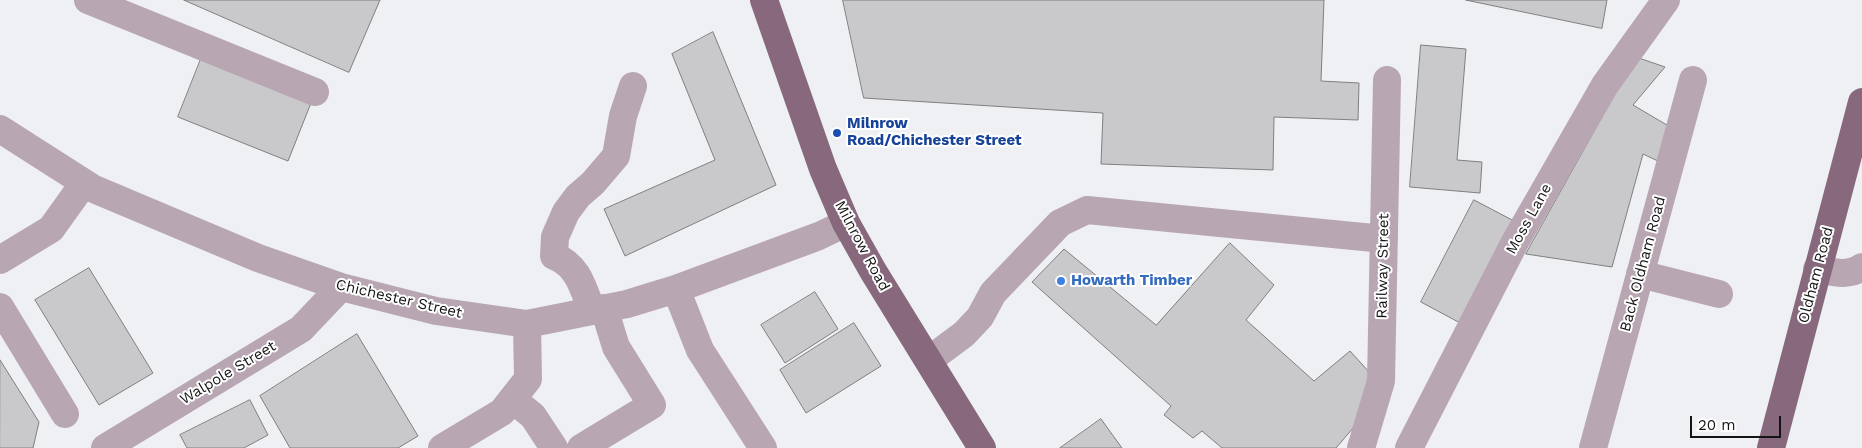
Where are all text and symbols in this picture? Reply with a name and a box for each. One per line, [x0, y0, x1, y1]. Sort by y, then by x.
place label: Milnrow Road/Chichester Street [847, 115, 1022, 150]
marker: Milnrow Road/Chichester Street [831, 127, 843, 139]
street label: Moss Lane [1502, 181, 1556, 257]
street label: Back Oldham Road [1616, 194, 1670, 334]
street label: Milnrow Road [831, 198, 893, 294]
street label: Railway Street [1373, 213, 1393, 319]
street label: Oldham Road [1794, 225, 1838, 325]
place label: Howarth Timber [1071, 272, 1192, 290]
marker: Howarth Timber [1055, 275, 1067, 287]
street label: Chichester Street [334, 276, 464, 322]
street label: Walpole Street [177, 337, 279, 409]
scale bar [1692, 406, 1783, 438]
text: 20 m [1698, 416, 1736, 434]

